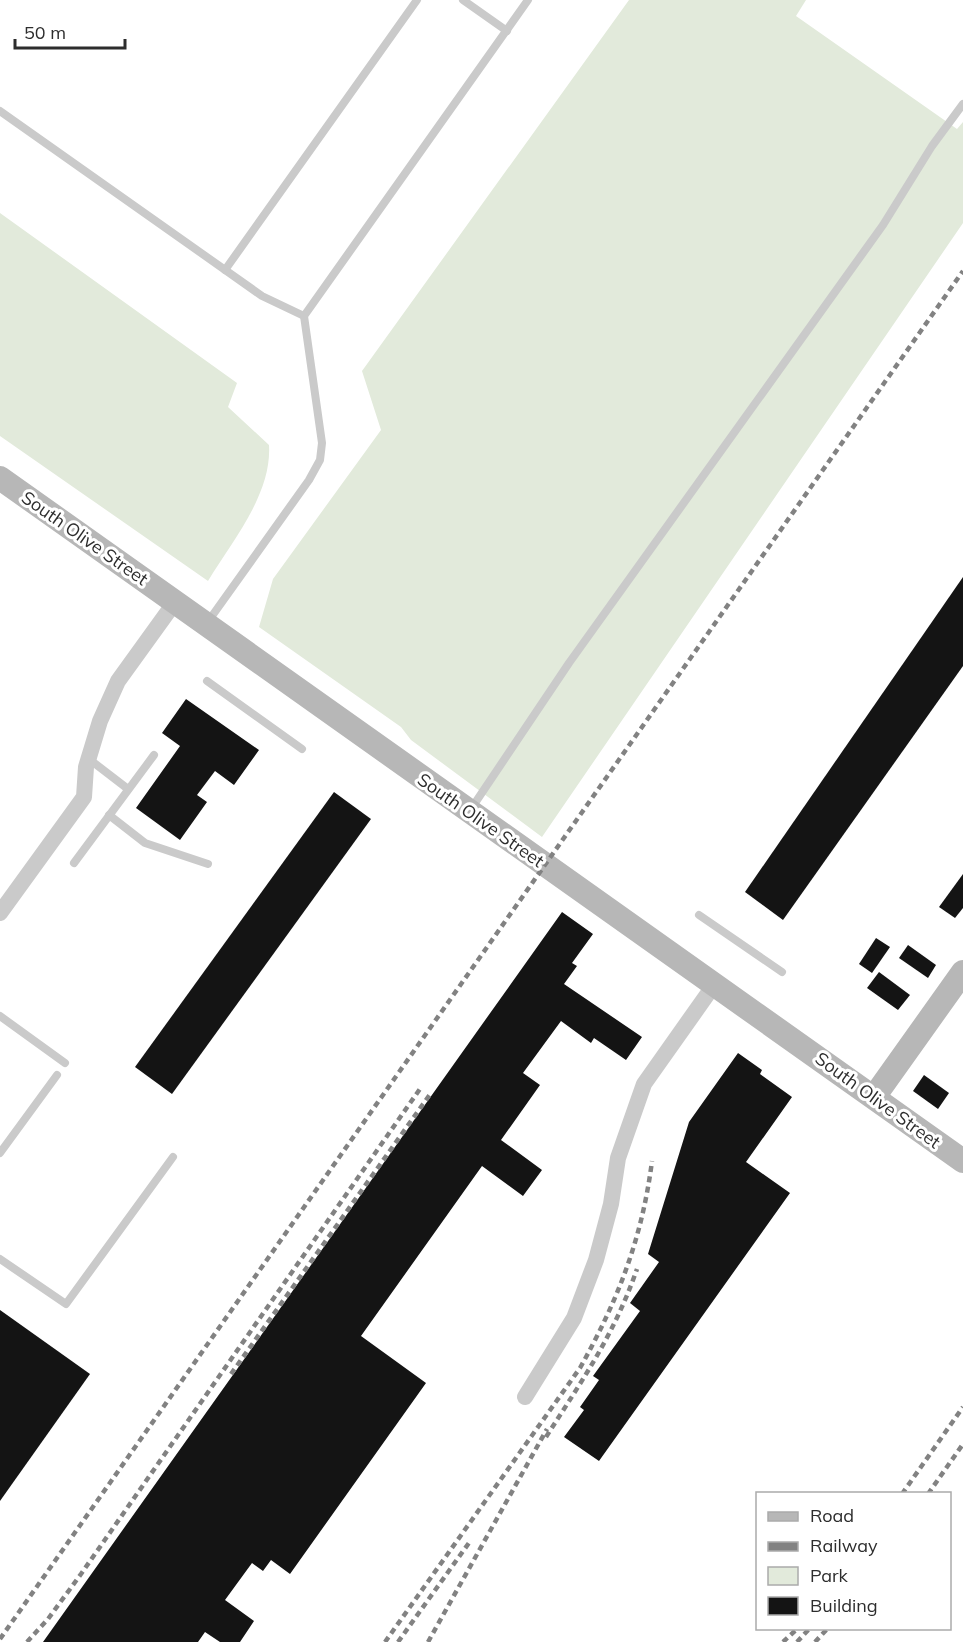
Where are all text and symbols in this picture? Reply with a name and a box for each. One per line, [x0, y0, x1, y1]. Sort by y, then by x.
scale bar [15, 12, 124, 50]
text: 50 m [24, 21, 66, 44]
street label: South Olive Street [17, 486, 153, 590]
street label: South Olive Street [413, 768, 549, 872]
street label: South Olive Street [811, 1047, 945, 1153]
legend [756, 1492, 951, 1630]
text: Road [810, 1504, 854, 1527]
text: Railway [810, 1534, 878, 1557]
text: Park [810, 1564, 849, 1587]
text: Building [810, 1594, 878, 1617]

